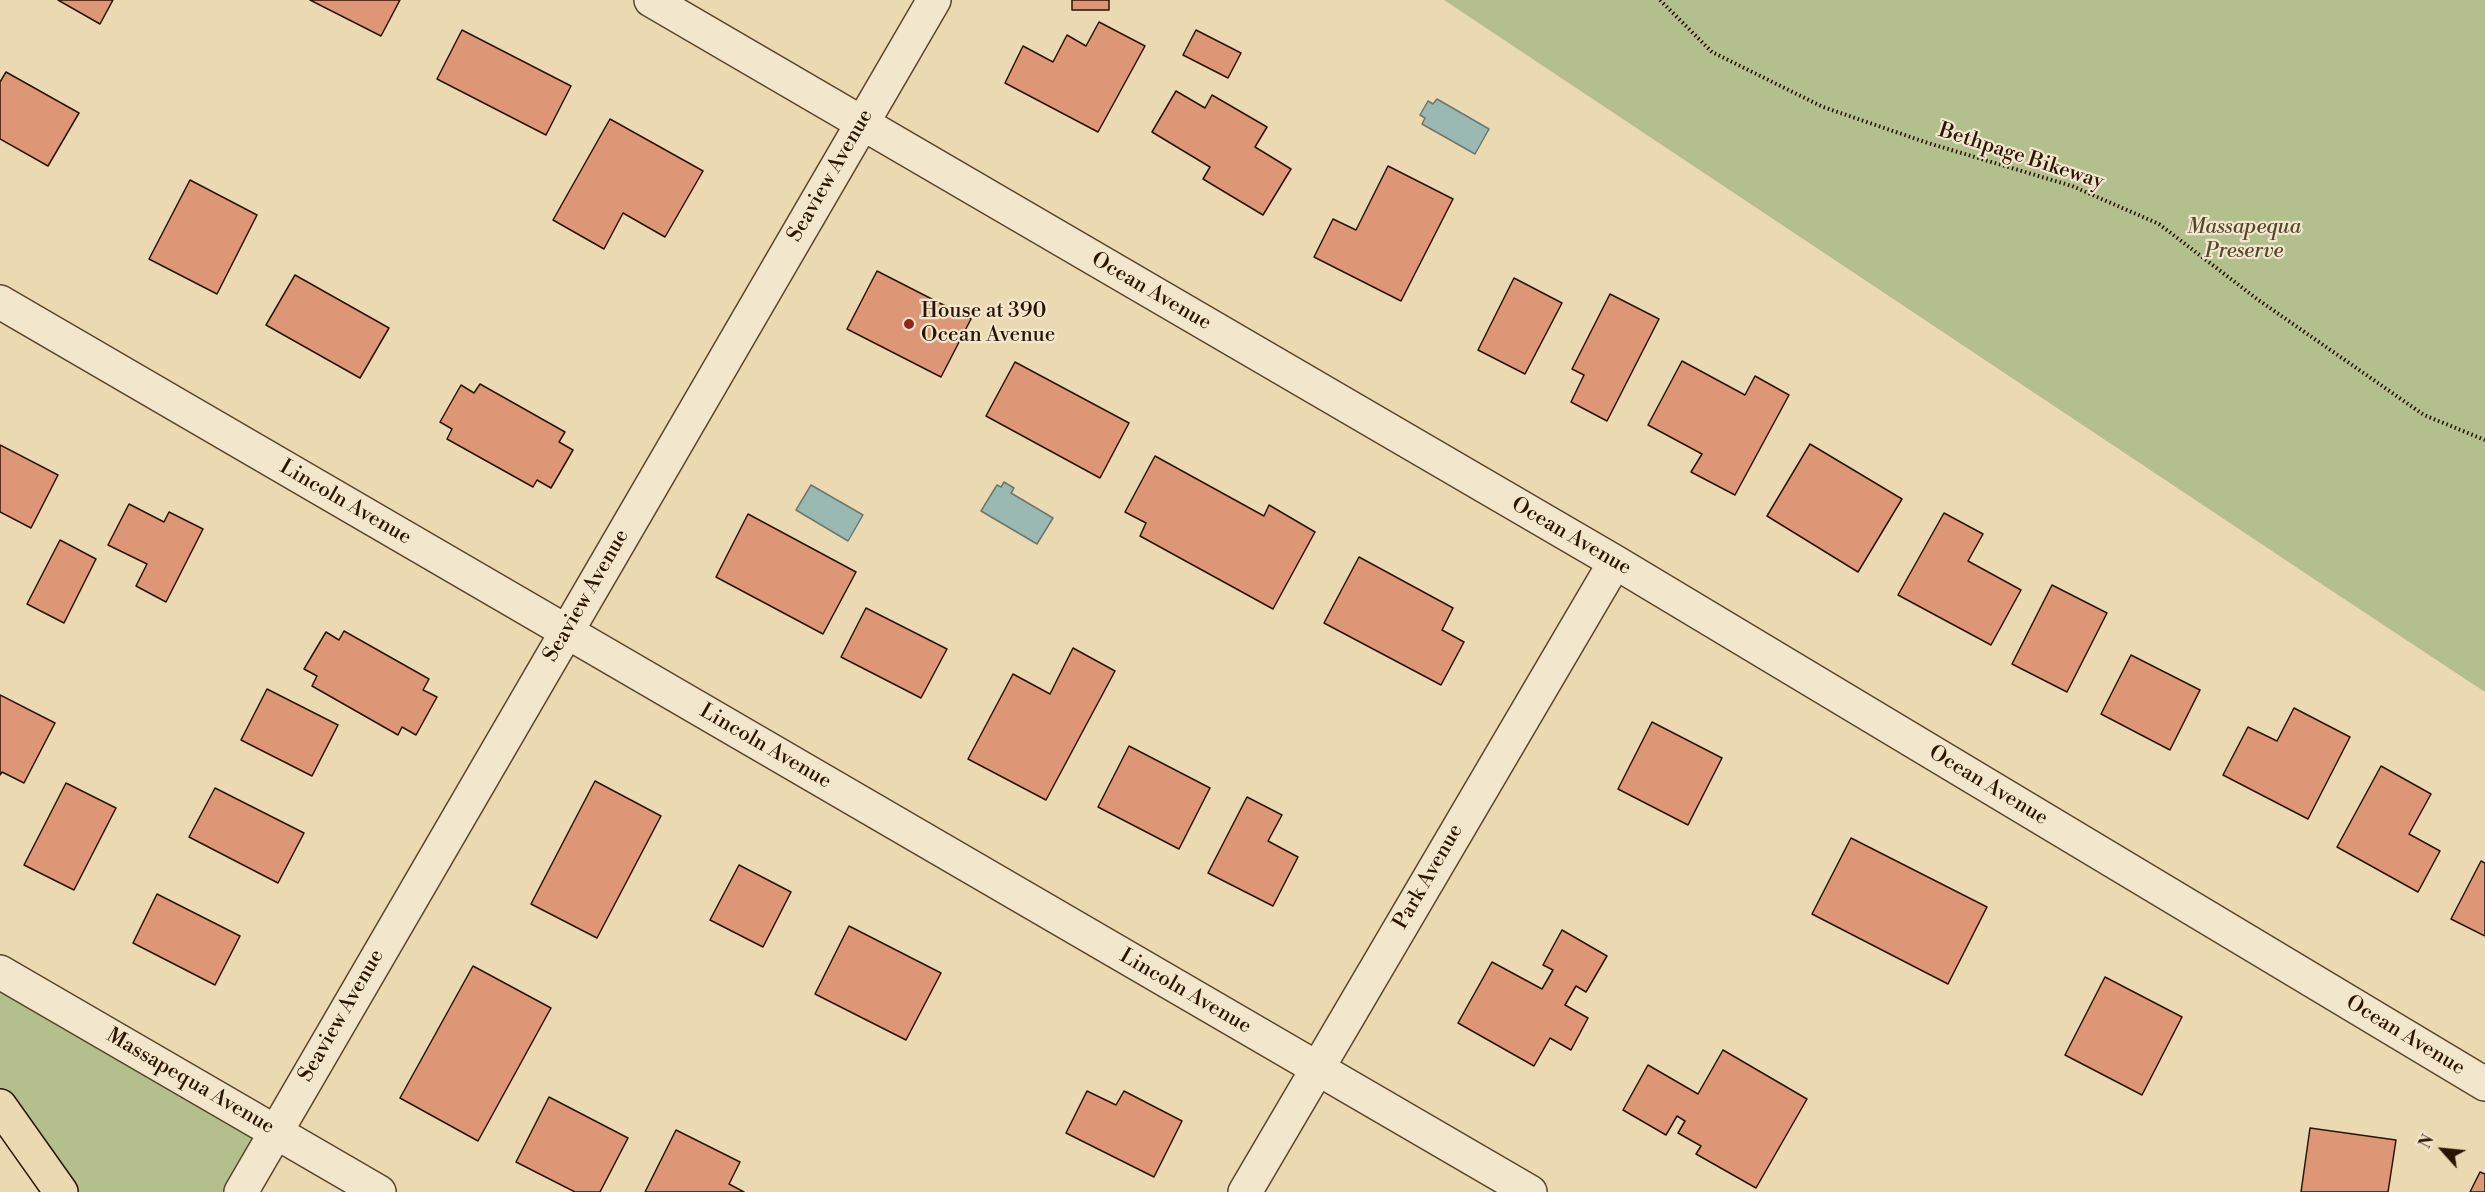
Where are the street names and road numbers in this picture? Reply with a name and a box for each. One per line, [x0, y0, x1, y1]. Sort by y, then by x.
street label: Seaview Avenue [783, 105, 879, 247]
street label: Bethpage Bikeway [1935, 118, 2107, 196]
street label: Ocean Avenue [1087, 248, 1215, 336]
street label: Lincoln Avenue [275, 455, 415, 551]
street label: Ocean Avenue [1507, 493, 1635, 581]
street label: Seaview Avenue [539, 525, 635, 667]
street label: Lincoln Avenue [695, 699, 835, 795]
street label: Ocean Avenue [1924, 741, 2052, 831]
street label: Park Avenue [1389, 820, 1469, 934]
street label: Lincoln Avenue [1115, 944, 1255, 1040]
street label: Seaview Avenue [294, 945, 390, 1087]
street label: Ocean Avenue [2341, 991, 2469, 1081]
street label: Massapequa Avenue [101, 1024, 279, 1140]

